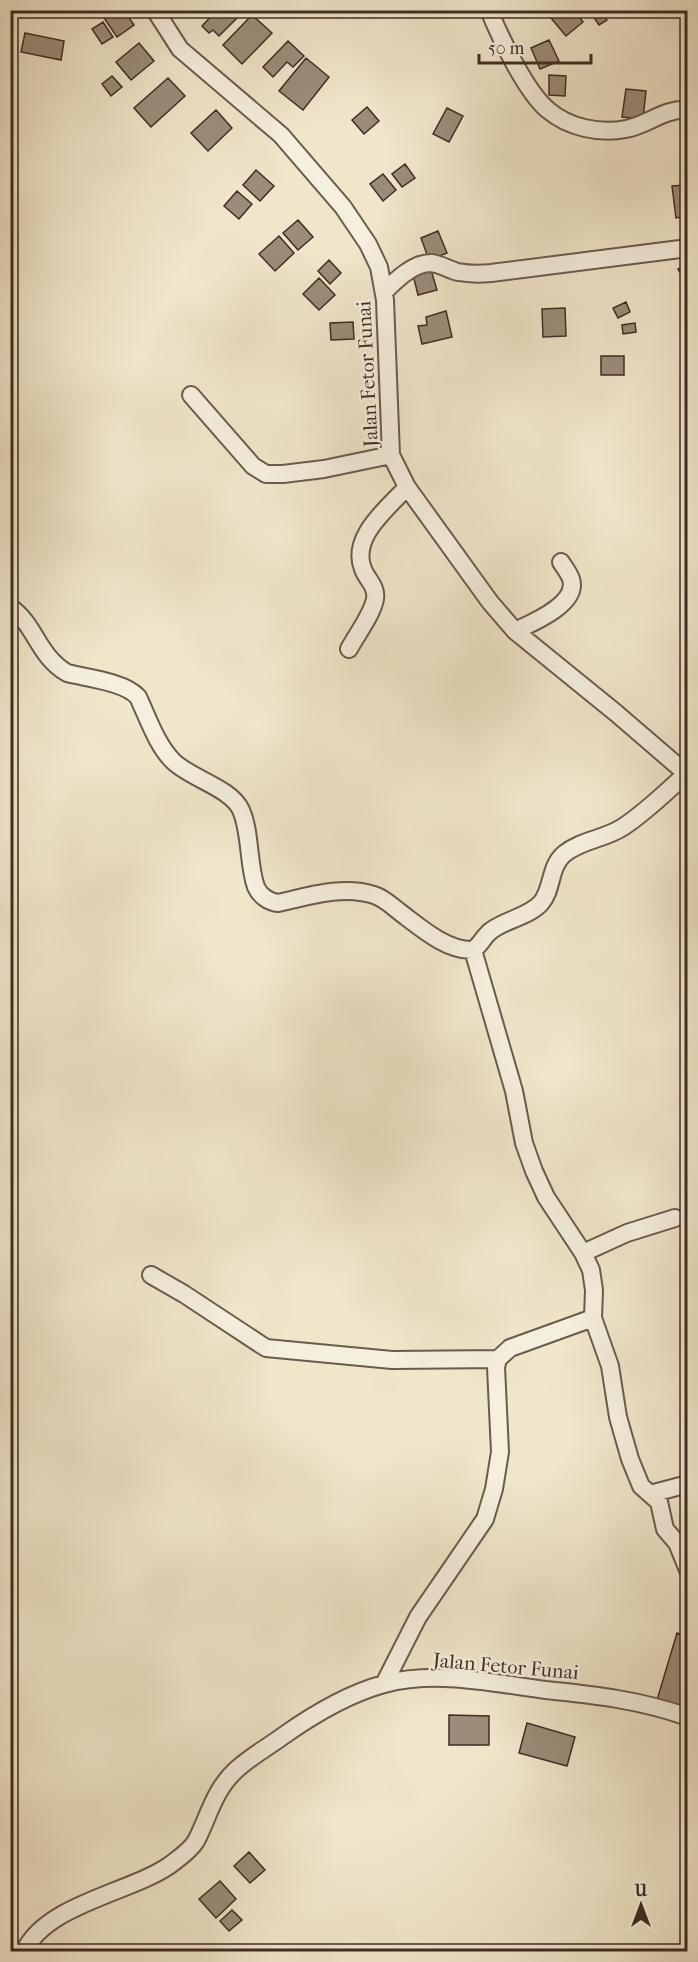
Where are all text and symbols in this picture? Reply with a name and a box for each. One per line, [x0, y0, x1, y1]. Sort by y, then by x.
scale bar [479, 27, 592, 65]
text: 50 m [488, 38, 525, 59]
street label: Jalan Fetor Funai [352, 300, 383, 450]
street label: Jalan Fetor Funai [430, 1648, 580, 1684]
north arrow [611, 1875, 671, 1935]
text: U [634, 1881, 648, 1900]

